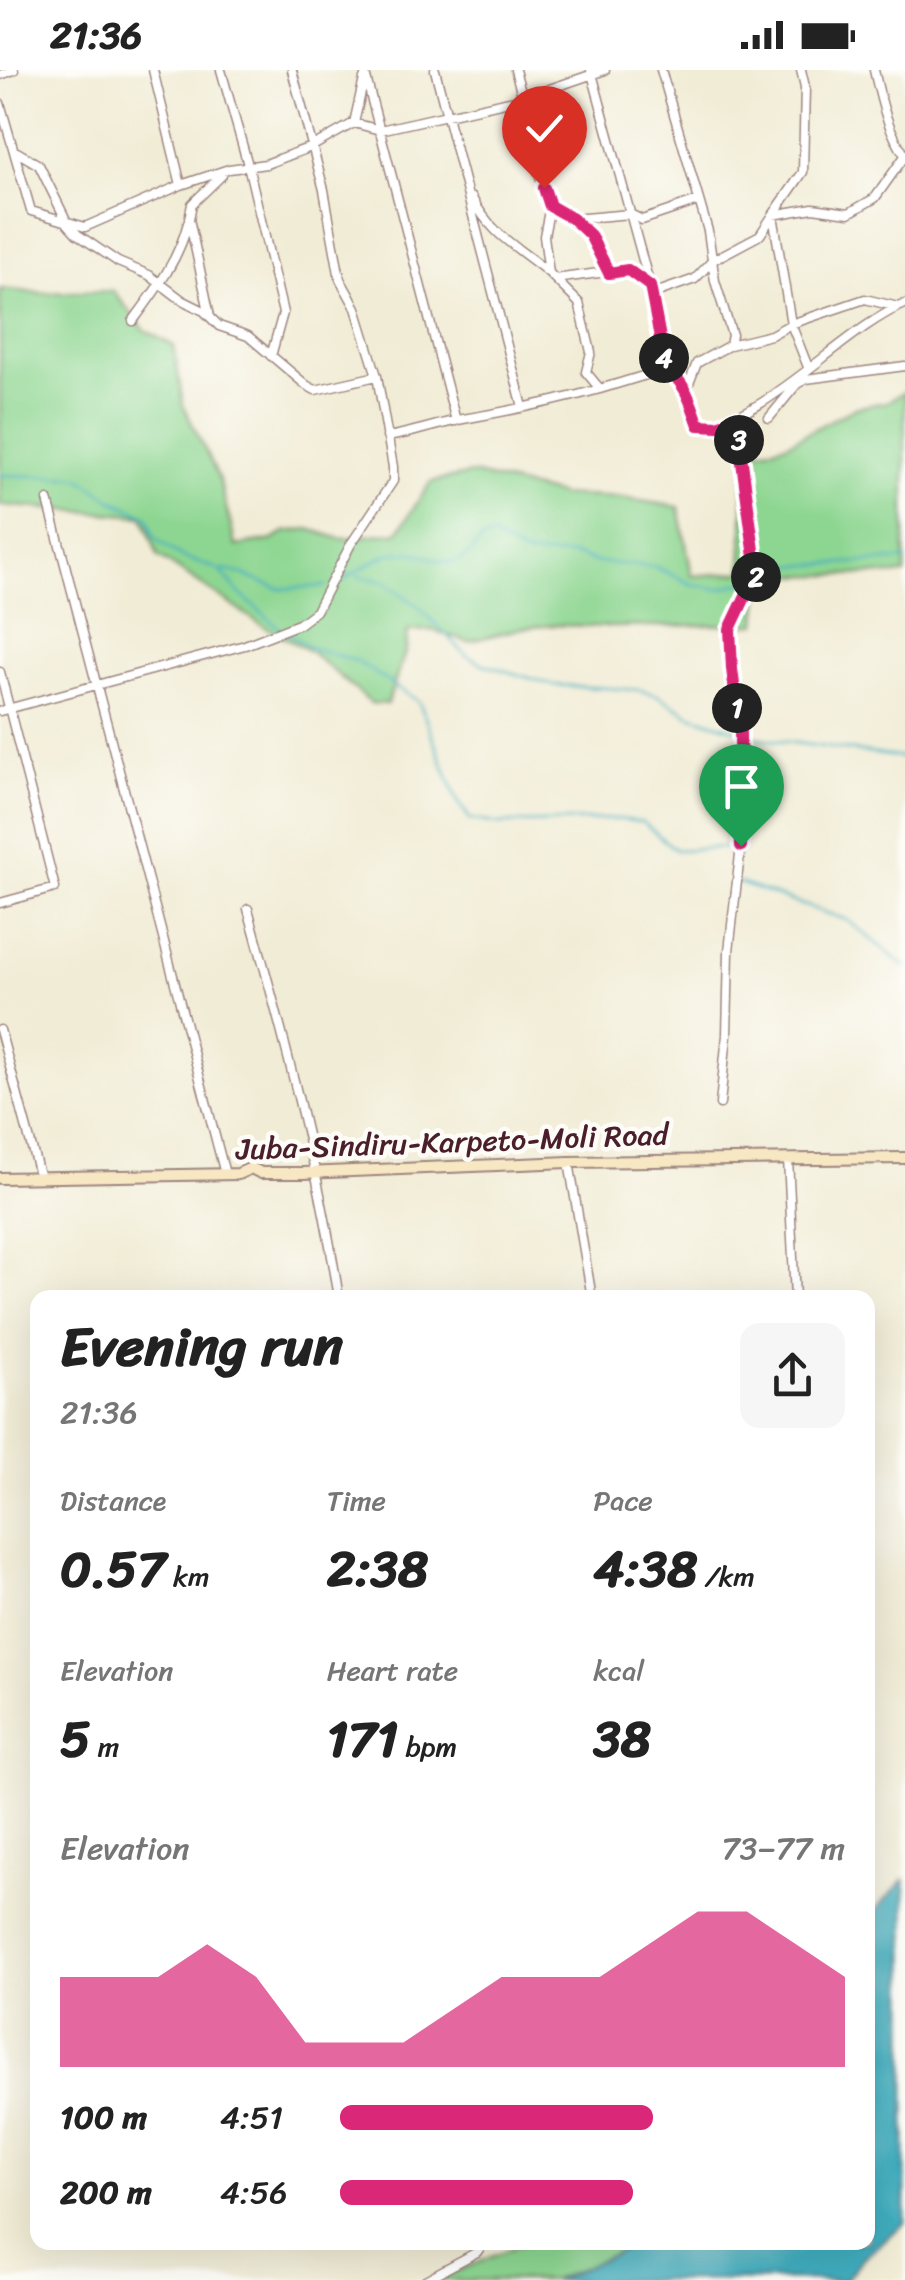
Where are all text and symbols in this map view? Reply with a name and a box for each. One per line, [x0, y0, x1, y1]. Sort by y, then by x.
text: 21:36 [50, 2, 142, 69]
pin [502, 86, 587, 189]
icon: check [517, 101, 572, 156]
pin: 4 [639, 333, 689, 383]
text: 4 [655, 333, 673, 382]
pin: 3 [714, 415, 764, 465]
text: 3 [731, 415, 747, 464]
pin: 2 [731, 552, 781, 602]
text: 2 [748, 552, 764, 601]
pin: 1 [712, 683, 762, 733]
text: 1 [731, 683, 743, 732]
pin [699, 744, 784, 847]
icon: arrive [714, 759, 769, 814]
street label: Juba-Sindiru-Karpeto-Moli Road [234, 1107, 671, 1177]
text: Evening run [60, 1298, 343, 1395]
button: share [740, 1323, 845, 1428]
text: 21:36 [60, 1384, 138, 1441]
text: Distance [60, 1476, 166, 1525]
text: Time [327, 1476, 386, 1525]
text: Pace [593, 1476, 653, 1525]
text: 0.57 [60, 1525, 166, 1614]
text: 2:38 [327, 1525, 428, 1614]
text: 4:38 [593, 1525, 697, 1614]
text: km [166, 1552, 209, 1601]
text: /km [697, 1552, 755, 1601]
text: Elevation [60, 1646, 173, 1695]
text: Heart rate [327, 1646, 458, 1695]
text: kcal [593, 1646, 644, 1695]
text: 5 [60, 1695, 91, 1784]
text: 171 [327, 1695, 398, 1784]
text: 38 [593, 1695, 651, 1784]
text: m [91, 1722, 119, 1771]
text: bpm [398, 1722, 457, 1771]
text: Elevation [60, 1820, 190, 1877]
text: 73–77 m [722, 1820, 845, 1877]
text: 100 m [60, 2089, 147, 2146]
text: 4:51 [220, 2089, 283, 2146]
text: 200 m [60, 2164, 152, 2221]
text: 4:56 [220, 2164, 287, 2221]

